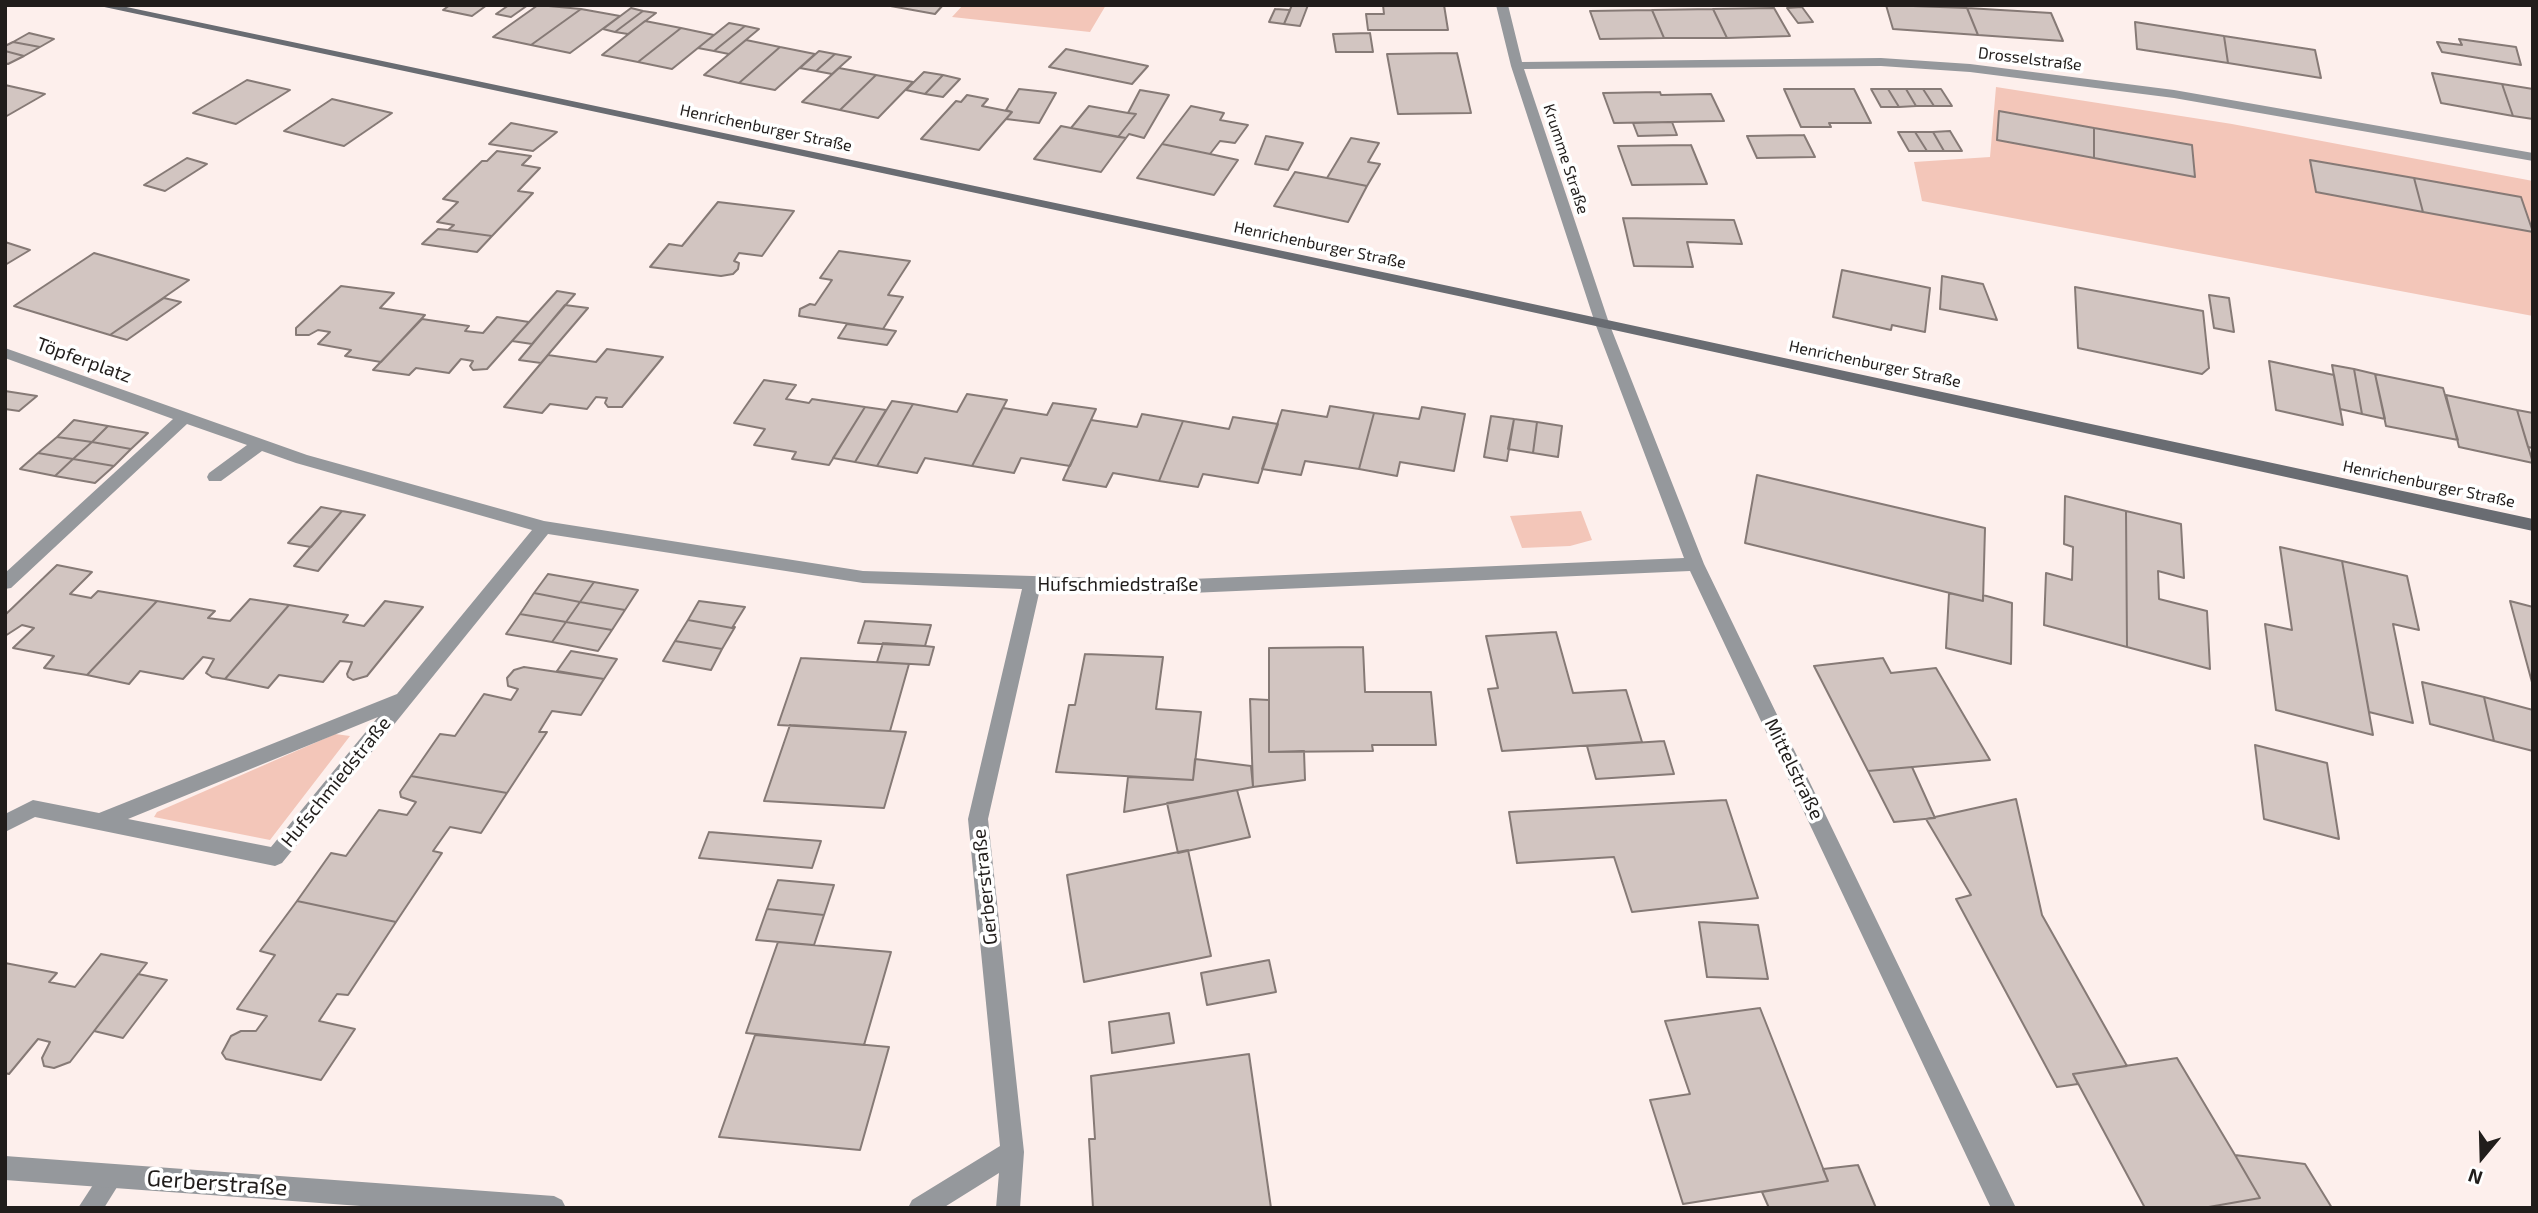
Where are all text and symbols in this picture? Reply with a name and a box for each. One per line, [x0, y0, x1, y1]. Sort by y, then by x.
street label: Drosselstraße [1977, 43, 2083, 75]
street label: Henrichenburger Straße [678, 100, 854, 156]
street label: Krumme Straße [1539, 101, 1593, 217]
street label: Henrichenburger Straße [1232, 217, 1408, 273]
street label: Töpferplatz [33, 332, 135, 388]
street label: Henrichenburger Straße [1787, 336, 1963, 392]
street label: Henrichenburger Straße [2341, 456, 2517, 512]
street label: Hufschmiedstraße [1037, 574, 1199, 596]
street label: Hufschmiedstraße [276, 712, 396, 852]
street label: Mittelstraße [1760, 715, 1828, 823]
street label: Gerberstraße [968, 828, 1002, 946]
north arrow [2447, 1122, 2517, 1192]
street label: Gerberstraße [146, 1164, 288, 1202]
text: N [2465, 1164, 2485, 1190]

